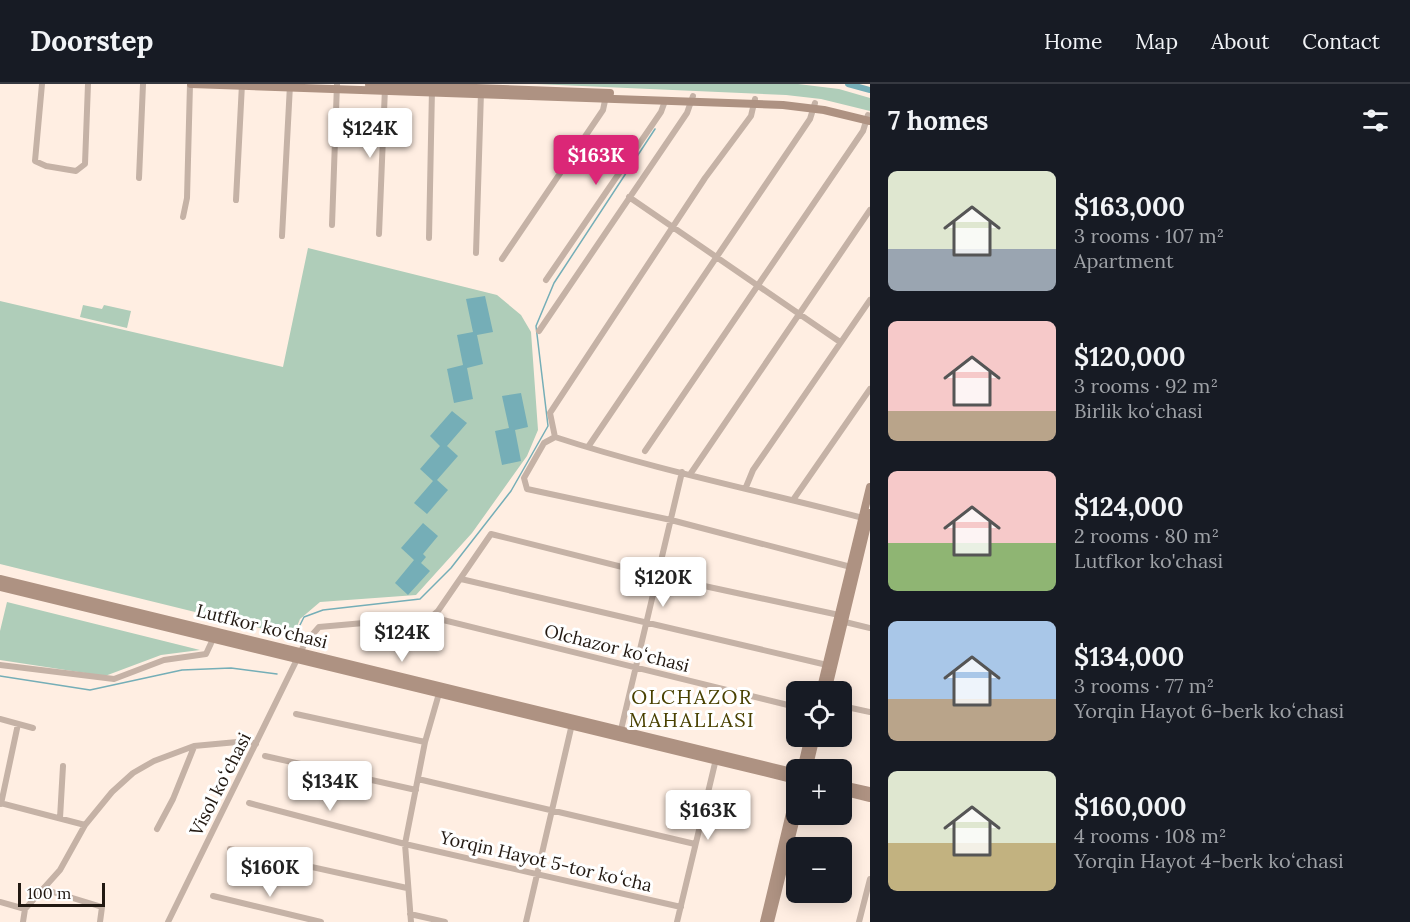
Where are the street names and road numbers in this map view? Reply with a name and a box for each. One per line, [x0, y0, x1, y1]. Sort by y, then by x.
street label: Lutfkor ko'chasi [194, 599, 330, 653]
street label: Olchazor koʻchasi [542, 619, 692, 677]
street label: Visol koʻchasi [184, 729, 256, 840]
street label: Yorqin Hayot 5-tor koʻcha [437, 825, 654, 897]

